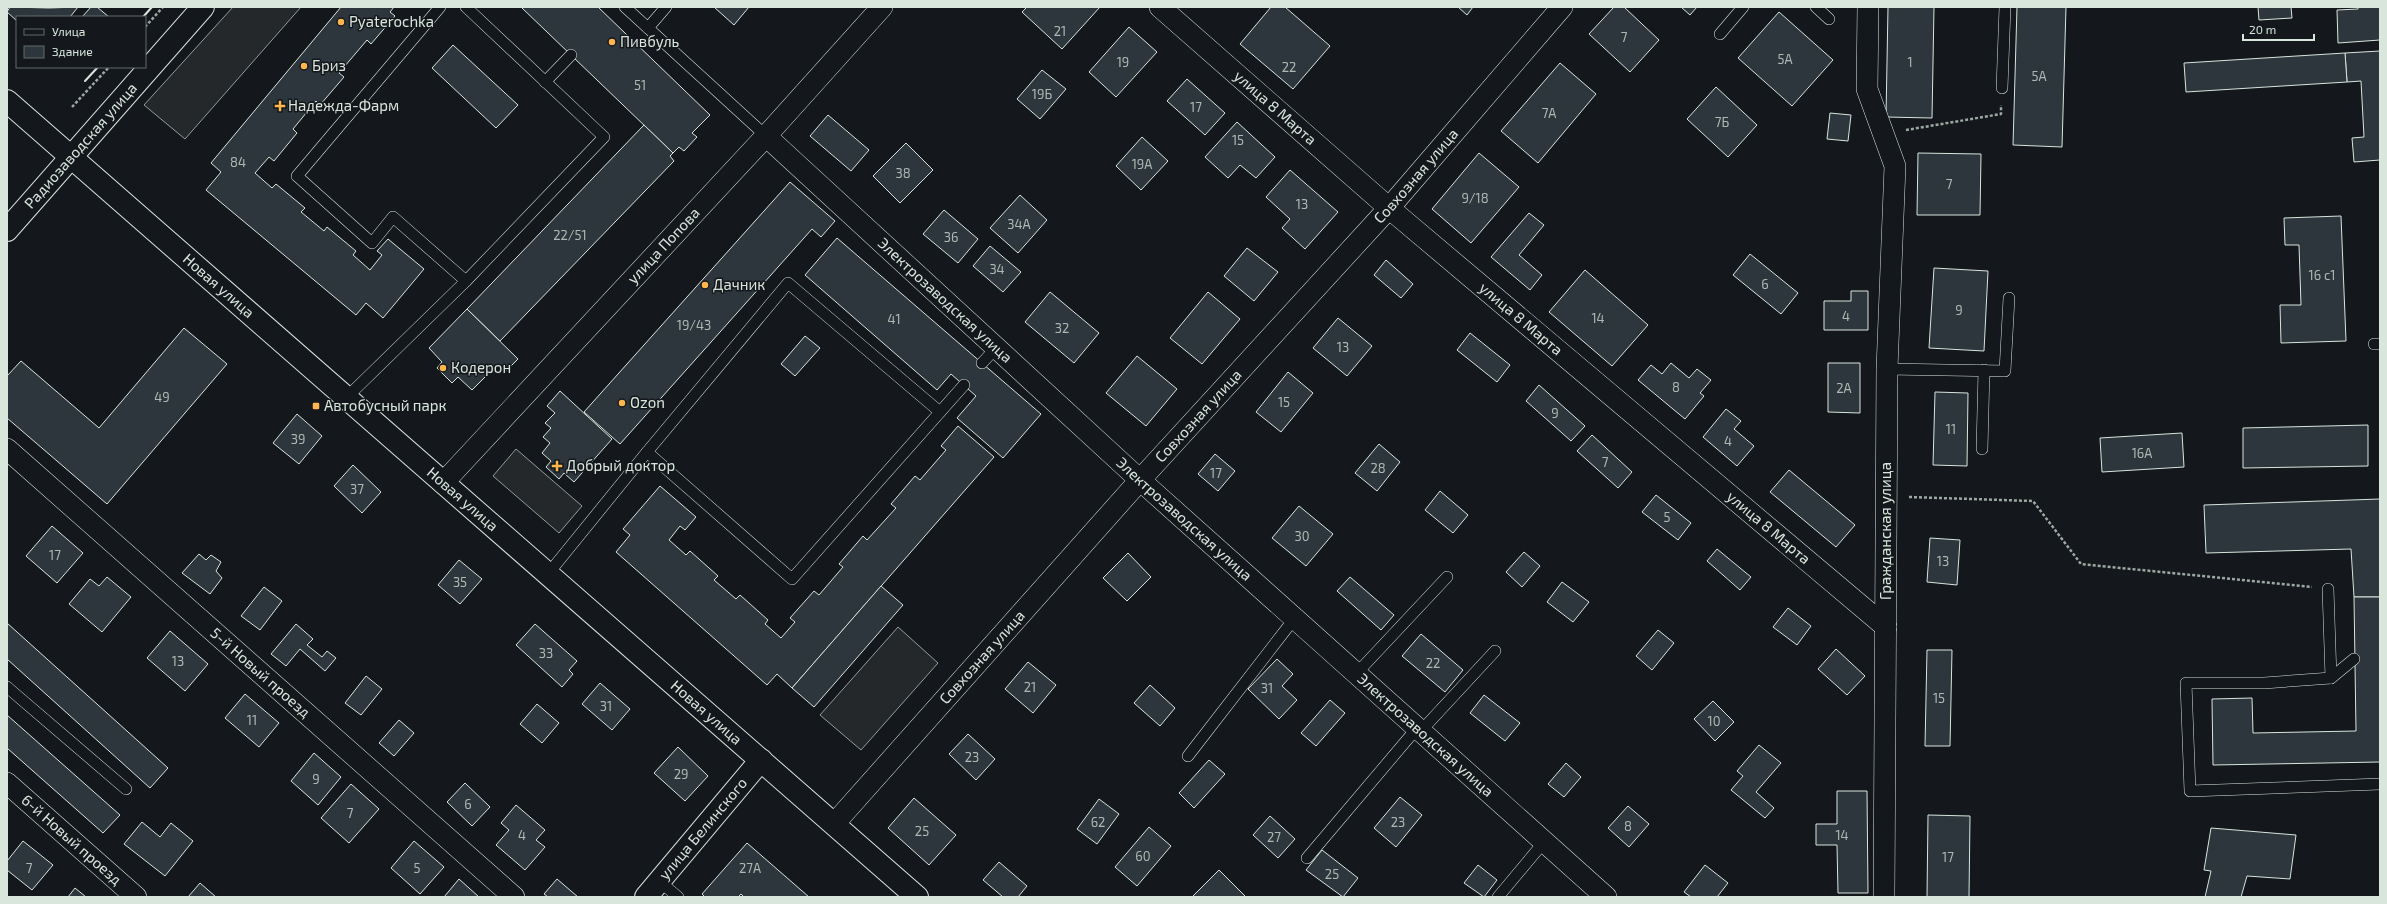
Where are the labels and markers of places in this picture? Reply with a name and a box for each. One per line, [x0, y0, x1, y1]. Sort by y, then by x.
place label: Pyaterochka [349, 12, 434, 30]
marker: Pyaterochka [336, 17, 346, 27]
place label: Пивбуль [620, 32, 680, 51]
marker: Пивбуль [607, 37, 617, 47]
place label: Бриз [312, 56, 346, 74]
marker: Бриз [299, 61, 309, 71]
place label: Надежда-Фарм [288, 96, 399, 114]
marker: Надежда-Фарм [275, 101, 285, 111]
place label: Дачник [713, 275, 765, 293]
marker: Дачник [700, 280, 710, 290]
place label: Кодерон [451, 358, 511, 376]
marker: Кодерон [438, 363, 448, 373]
place label: Ozon [630, 393, 665, 411]
place label: Автобусный парк [324, 396, 447, 415]
marker: Ozon [617, 398, 627, 408]
marker: Автобусный парк [311, 401, 321, 411]
place label: Добрый доктор [566, 456, 675, 474]
marker: Добрый доктор [551, 460, 563, 472]

